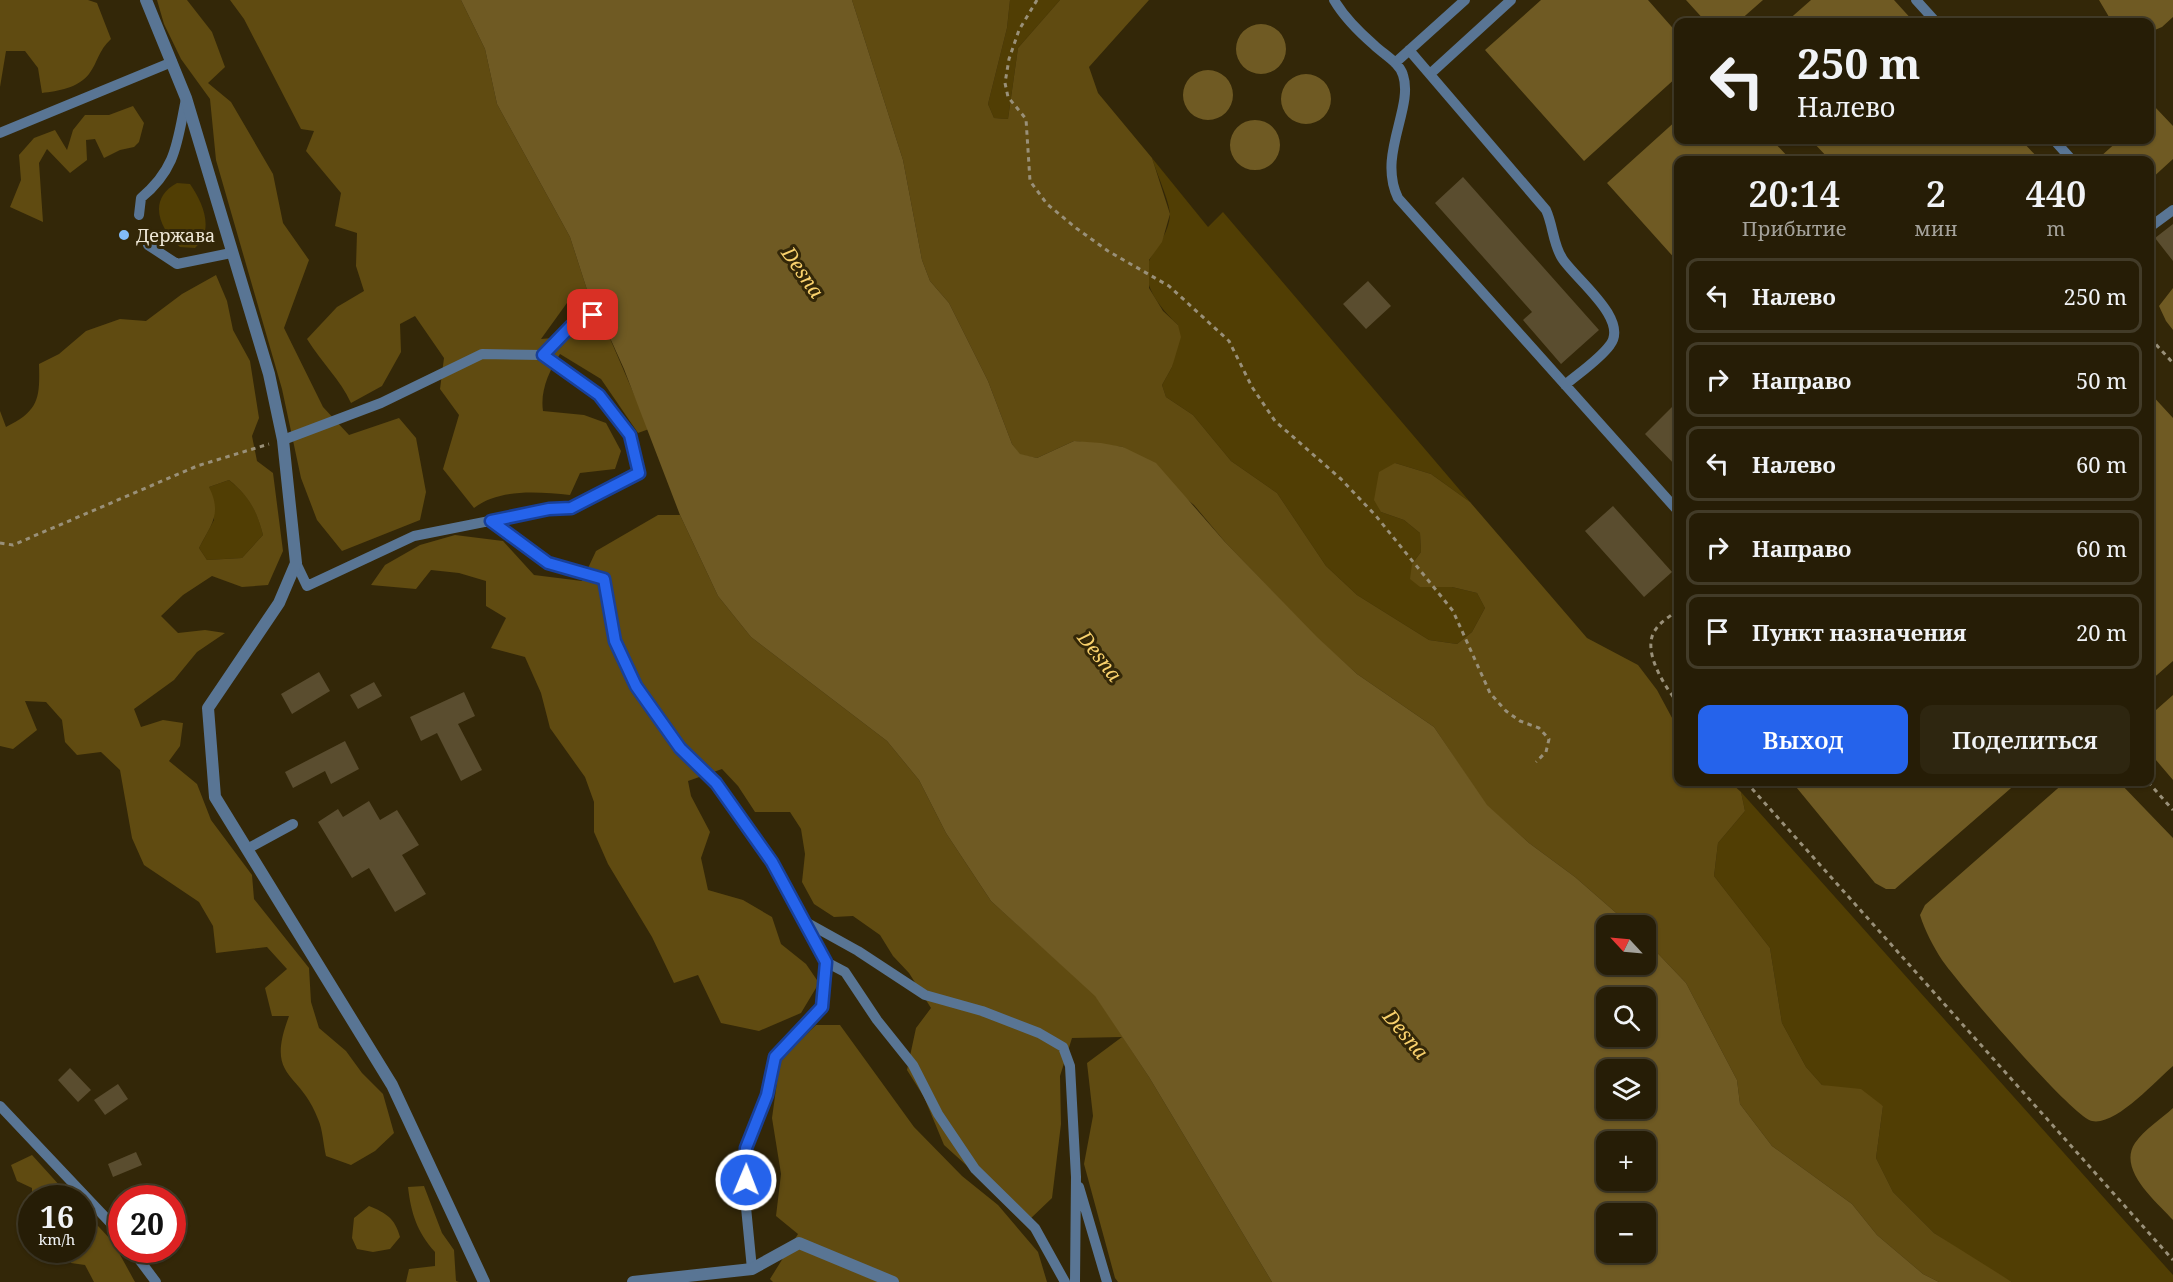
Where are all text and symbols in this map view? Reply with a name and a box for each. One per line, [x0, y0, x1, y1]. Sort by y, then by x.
text: 250 m [1797, 34, 1921, 91]
icon: left [1698, 42, 1776, 120]
text: Налево [1797, 88, 1895, 125]
text: 20:14 [1748, 169, 1840, 218]
text: 2 [1926, 169, 1946, 218]
text: 440 [2025, 169, 2086, 218]
text: Прибытие [1742, 215, 1847, 242]
text: мин [1914, 215, 1958, 242]
text: m [2046, 215, 2065, 242]
place label: Держава [136, 223, 215, 247]
marker: Держава [117, 228, 131, 242]
water label: Desna [775, 240, 831, 304]
icon: left [1701, 279, 1734, 312]
text: Налево [1752, 281, 1836, 311]
text: 250 m [2064, 281, 2127, 311]
pin [567, 289, 618, 340]
icon: arrive [576, 298, 609, 331]
icon: right [1701, 363, 1734, 396]
text: Направо [1752, 365, 1851, 395]
text: 50 m [2076, 365, 2127, 395]
icon: left [1701, 447, 1734, 480]
text: Налево [1752, 449, 1836, 479]
text: 60 m [2076, 449, 2127, 479]
icon: right [1701, 531, 1734, 564]
text: Направо [1752, 533, 1851, 563]
text: 60 m [2076, 533, 2127, 563]
icon: arrive [1701, 615, 1734, 648]
text: Пункт назначения [1752, 617, 1966, 647]
text: 20 m [2076, 617, 2127, 647]
water label: Desna [1071, 624, 1129, 687]
button: Выход [1698, 705, 1908, 774]
button: Поделиться [1920, 705, 2130, 774]
north arrow [1596, 915, 1656, 975]
map controls [1596, 915, 1656, 1263]
button: search [1596, 987, 1656, 1047]
water label: Desna [1377, 1003, 1435, 1065]
button: layers [1596, 1059, 1656, 1119]
button: + [1596, 1131, 1656, 1191]
position arrow [714, 1148, 778, 1212]
speed limit sign: 20 [108, 1185, 186, 1263]
text: 16 [40, 1196, 74, 1237]
button: − [1596, 1203, 1656, 1263]
text: km/h [39, 1229, 75, 1249]

